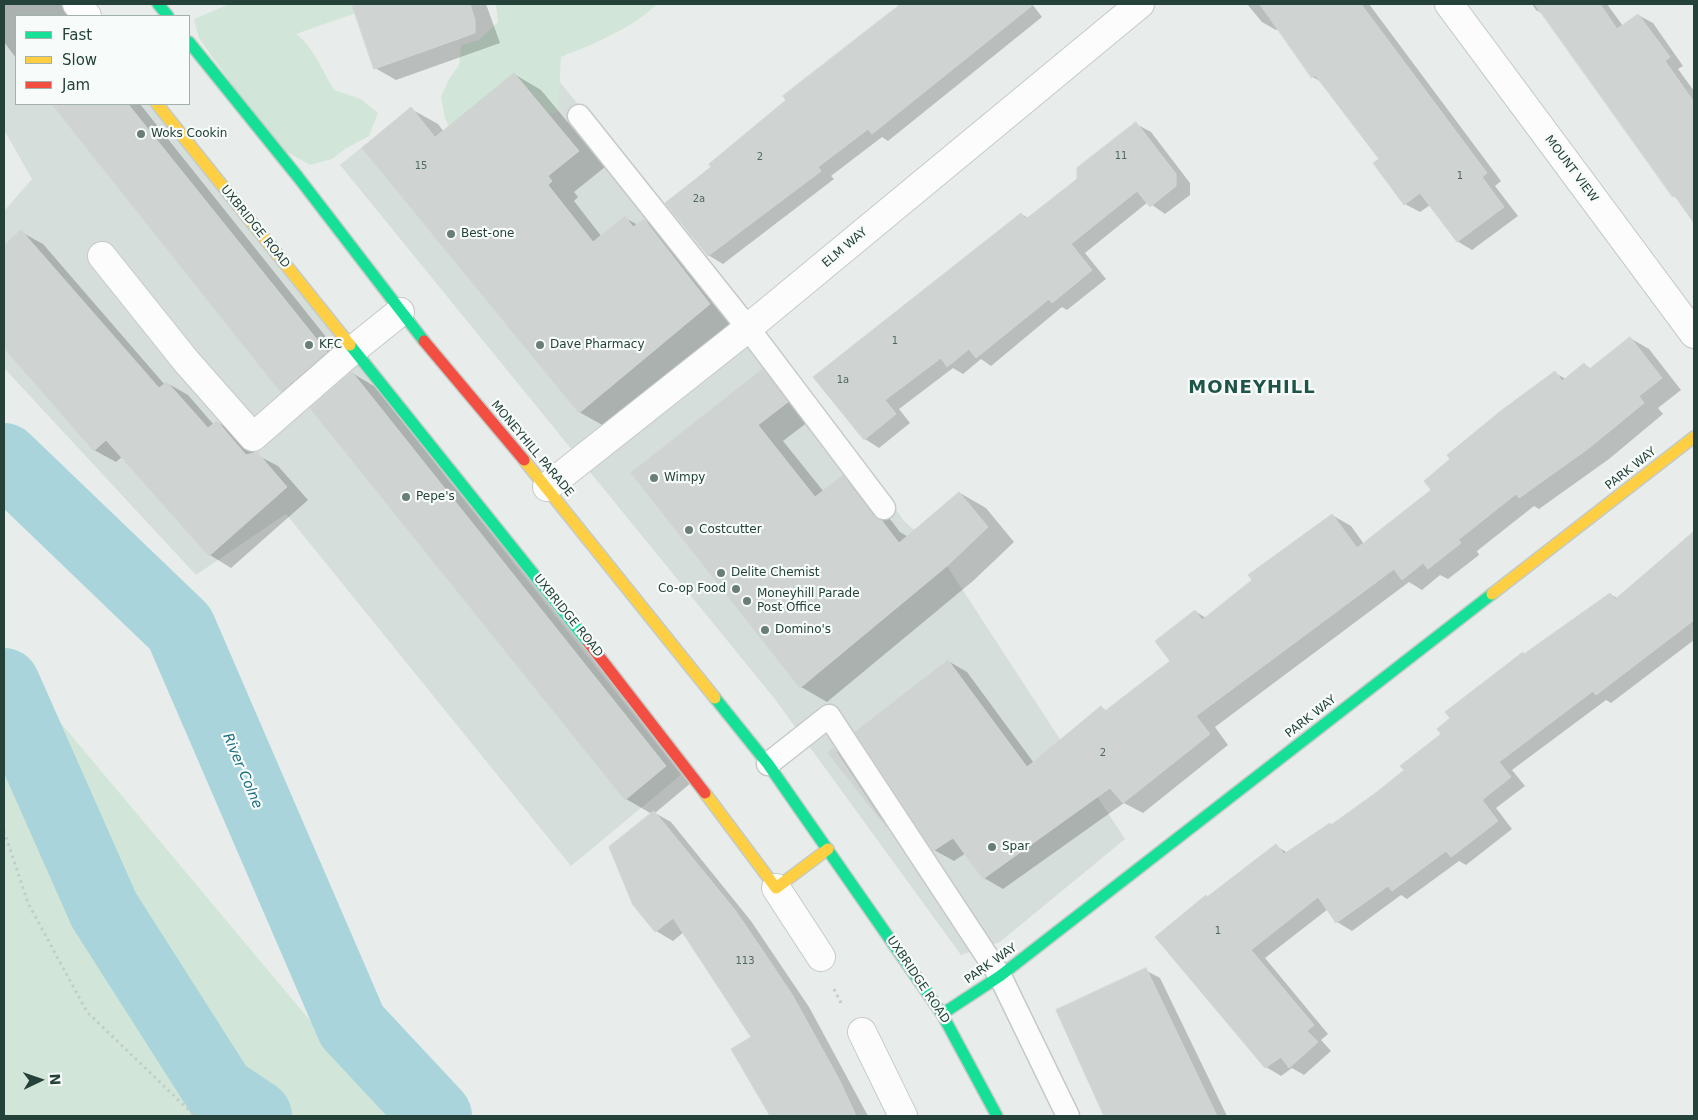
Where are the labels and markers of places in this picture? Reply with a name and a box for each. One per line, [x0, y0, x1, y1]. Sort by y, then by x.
place label: Woks Cookin [151, 127, 227, 141]
marker: Woks Cookin [135, 128, 147, 140]
place label: Best-one [461, 227, 514, 241]
marker: Best-one [445, 228, 457, 240]
place label: KFC [319, 338, 342, 352]
place label: Dave Pharmacy [550, 338, 645, 352]
marker: KFC [303, 339, 315, 351]
marker: Dave Pharmacy [534, 339, 546, 351]
place label: Wimpy [664, 471, 705, 485]
marker: Wimpy [648, 472, 660, 484]
place label: Pepe's [416, 490, 455, 504]
marker: Pepe's [400, 491, 412, 503]
place label: Costcutter [699, 523, 762, 537]
marker: Costcutter [683, 524, 695, 536]
place label: Delite Chemist [731, 566, 820, 580]
marker: Delite Chemist [715, 567, 727, 579]
place label: Co-op Food [658, 582, 726, 596]
marker: Co-op Food [730, 583, 742, 595]
place label: Moneyhill Parade Post Office [757, 587, 860, 615]
marker: Moneyhill Parade Post Office [741, 595, 753, 607]
place label: Domino's [775, 623, 831, 637]
marker: Domino's [759, 624, 771, 636]
place label: Spar [1002, 840, 1030, 854]
marker: Spar [986, 841, 998, 853]

